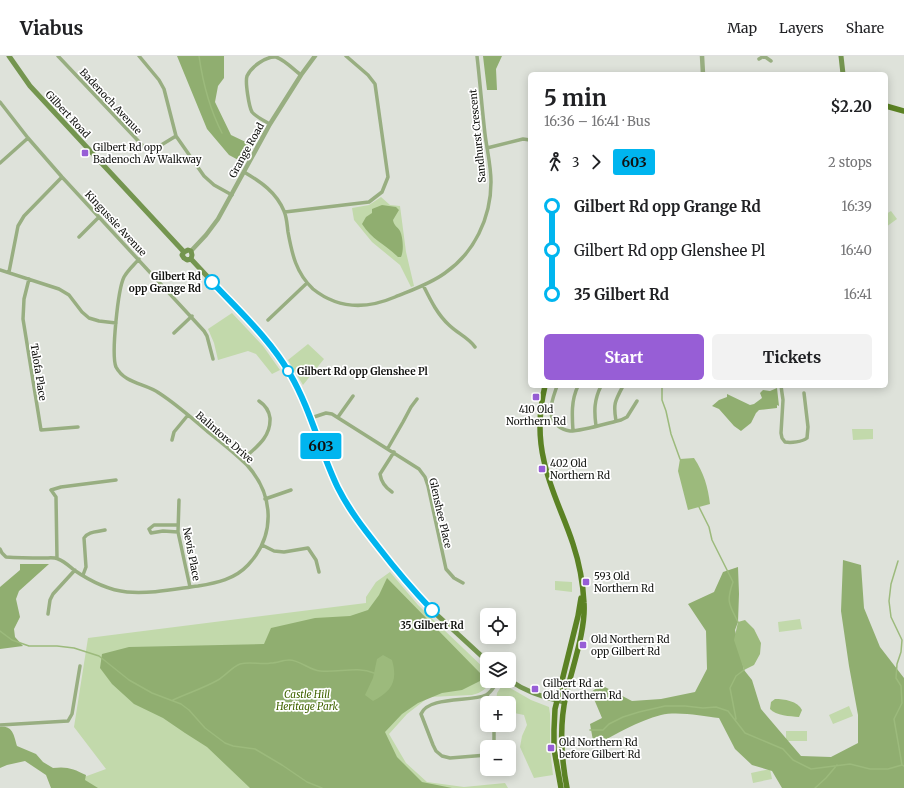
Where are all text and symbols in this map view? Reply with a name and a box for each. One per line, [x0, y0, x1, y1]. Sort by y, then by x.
text: Viabus [20, 16, 83, 40]
text: Map [727, 19, 757, 37]
text: Layers [779, 19, 824, 37]
text: Share [846, 19, 884, 37]
street label: Badenoch Avenue [77, 66, 145, 137]
text: 5 min [544, 84, 607, 112]
street label: Gilbert Road [42, 88, 93, 141]
street label: Sandhurst Crescent [466, 89, 489, 183]
text: $2.20 [831, 97, 872, 116]
text: 16:36 – 16:41 · Bus [544, 113, 650, 130]
street label: Grange Road [226, 120, 267, 180]
place label: Gilbert Rd opp Badenoch Av Walkway [93, 141, 202, 166]
marker: Gilbert Rd opp Badenoch Av Walkway [80, 148, 90, 158]
icon: walk [544, 151, 566, 173]
icon: forward [585, 151, 607, 173]
text: 603 [621, 153, 647, 171]
text: 3 [572, 154, 579, 171]
text: 2 stops [828, 154, 872, 171]
street label: Kingussie Avenue [82, 188, 149, 259]
text: Gilbert Rd opp Grange Rd [574, 197, 761, 216]
text: 16:39 [842, 198, 872, 215]
text: Gilbert Rd opp Glenshee Pl [574, 241, 765, 260]
text: 16:40 [840, 242, 872, 259]
place label: Gilbert Rd opp Grange Rd [129, 270, 201, 295]
marker: Gilbert Rd opp Grange Rd [204, 274, 220, 290]
text: 35 Gilbert Rd [574, 285, 669, 304]
text: 16:41 [844, 286, 872, 303]
button: Start [544, 334, 704, 380]
button: Tickets [712, 334, 872, 380]
street label: Talofa Place [28, 343, 49, 402]
marker: Gilbert Rd opp Glenshee Pl [282, 365, 294, 377]
place label: Gilbert Rd opp Glenshee Pl [297, 365, 428, 378]
marker: 410 Old Northern Rd [531, 392, 541, 402]
place label: 410 Old Northern Rd [506, 403, 566, 428]
street label: Balintore Drive [193, 409, 256, 466]
line badge: 603 [298, 433, 344, 459]
text: 603 [308, 437, 334, 455]
place label: 402 Old Northern Rd [550, 457, 610, 482]
marker: 402 Old Northern Rd [537, 464, 547, 474]
street label: Glenshee Place [426, 477, 455, 549]
street label: Nevis Place [180, 526, 203, 582]
place label: 593 Old Northern Rd [594, 570, 654, 595]
marker: 593 Old Northern Rd [581, 577, 591, 587]
marker: 35 Gilbert Rd [424, 602, 440, 618]
map controls [480, 608, 516, 776]
button: locate [480, 608, 516, 644]
place label: 35 Gilbert Rd [400, 619, 464, 632]
place label: Old Northern Rd opp Gilbert Rd [591, 633, 670, 658]
marker: Old Northern Rd opp Gilbert Rd [578, 640, 588, 650]
button: layers [480, 652, 516, 688]
place label: Gilbert Rd at Old Northern Rd [543, 677, 622, 702]
marker: Gilbert Rd at Old Northern Rd [530, 684, 540, 694]
park label: Castle Hill Heritage Park [275, 688, 339, 713]
button: + [480, 696, 516, 732]
place label: Old Northern Rd before Gilbert Rd [558, 736, 640, 761]
button: − [480, 740, 516, 776]
marker: Old Northern Rd before Gilbert Rd [546, 743, 556, 753]

